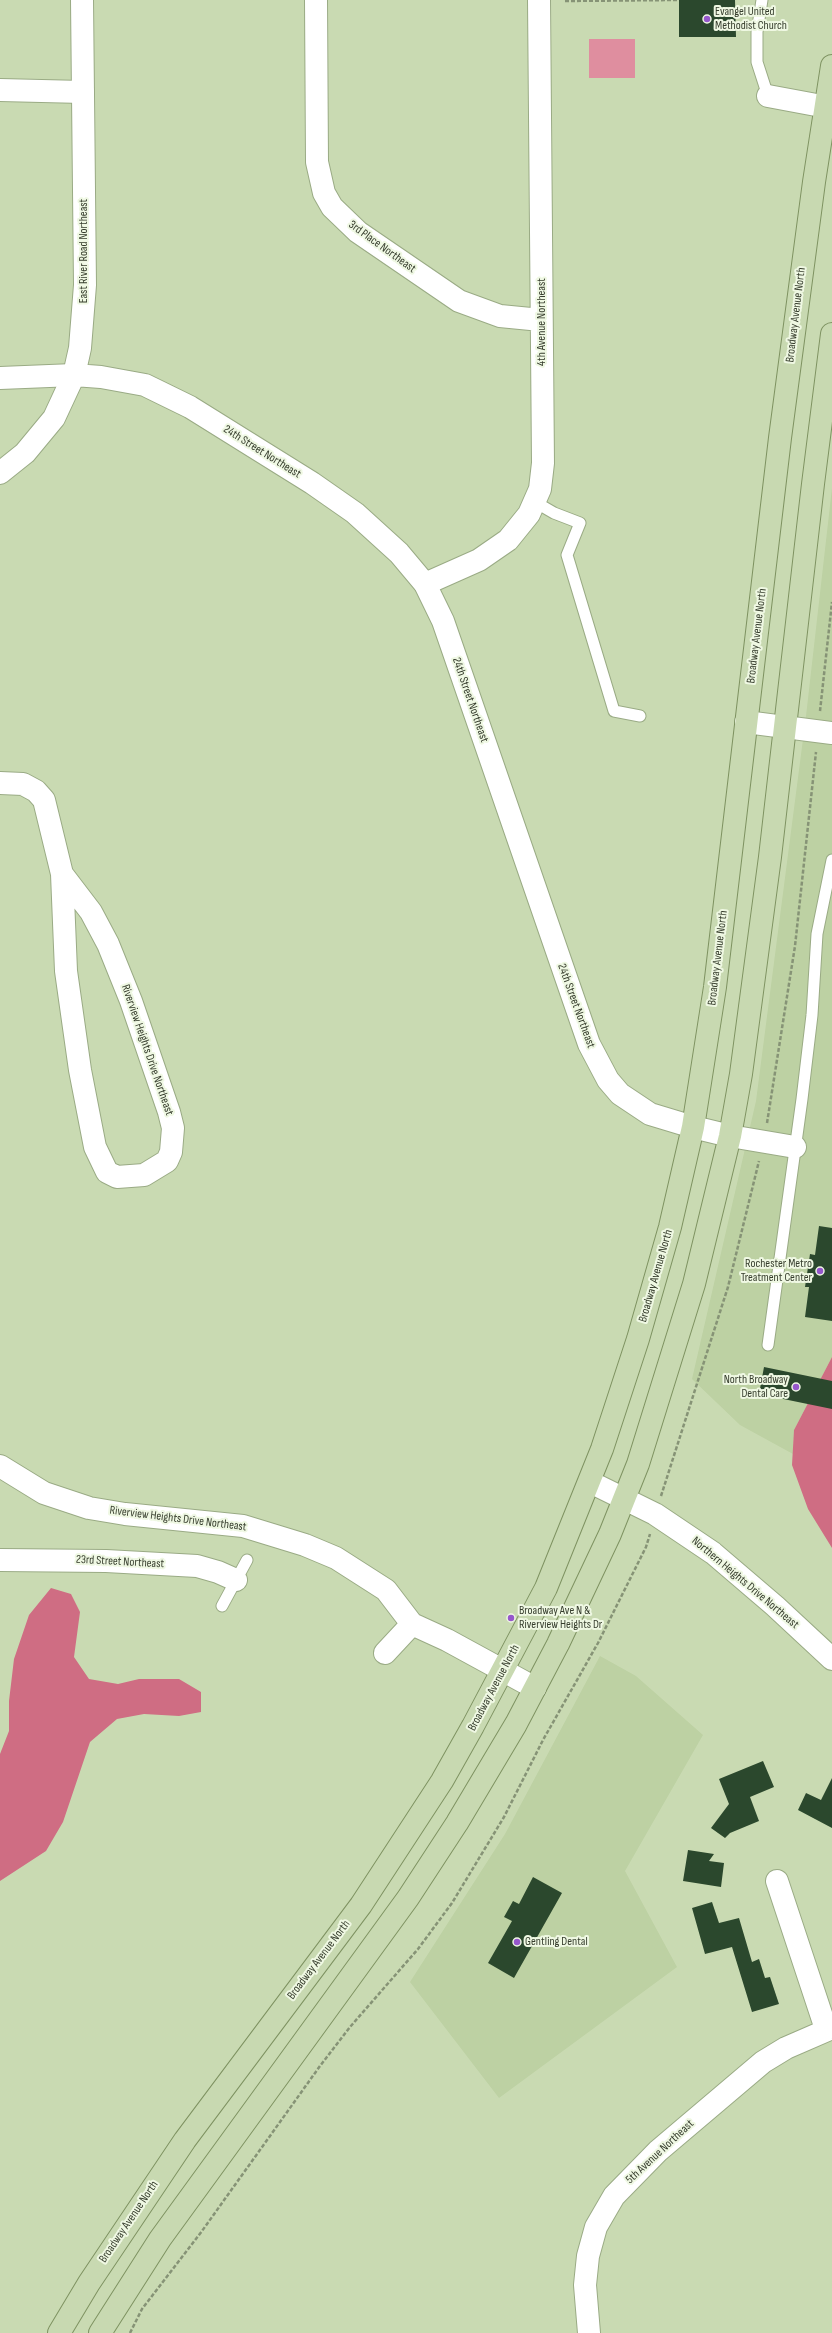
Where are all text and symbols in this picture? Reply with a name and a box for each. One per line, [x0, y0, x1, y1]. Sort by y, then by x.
place label: Evangel United Methodist Church [715, 5, 787, 33]
marker: Evangel United Methodist Church [702, 14, 712, 24]
street label: East River Road Northeast [77, 199, 91, 303]
street label: 3rd Place Northeast [346, 218, 418, 276]
street label: Broadway Avenue North [783, 267, 809, 363]
street label: 4th Avenue Northeast [535, 278, 549, 366]
street label: 24th Street Northeast [221, 422, 303, 482]
street label: Broadway Avenue North [744, 588, 770, 684]
street label: 24th Street Northeast [449, 656, 491, 744]
street label: Broadway Avenue North [705, 910, 731, 1006]
street label: 24th Street Northeast [554, 962, 598, 1050]
street label: Riverview Heights Drive Northeast [118, 983, 176, 1117]
street label: Broadway Avenue North [636, 1228, 676, 1324]
place label: Rochester Metro Treatment Center [741, 1257, 812, 1285]
marker: Rochester Metro Treatment Center [815, 1266, 825, 1276]
place label: North Broadway Dental Care [724, 1373, 788, 1401]
marker: North Broadway Dental Care [791, 1382, 801, 1392]
street label: Riverview Heights Drive Northeast [109, 1503, 247, 1535]
street label: Northern Heights Drive Northeast [688, 1534, 802, 1632]
street label: 23rd Street Northeast [76, 1552, 164, 1572]
place label: Broadway Ave N & Riverview Heights Dr [519, 1604, 602, 1632]
marker: Broadway Ave N & Riverview Heights Dr [506, 1613, 516, 1623]
street label: Broadway Avenue North [465, 1642, 523, 1734]
street label: Broadway Avenue North [284, 1918, 354, 2002]
place label: Gentling Dental [525, 1935, 588, 1949]
marker: Gentling Dental [512, 1937, 522, 1947]
street label: 5th Avenue Northeast [623, 2117, 697, 2187]
street label: Broadway Avenue North [96, 2178, 162, 2266]

